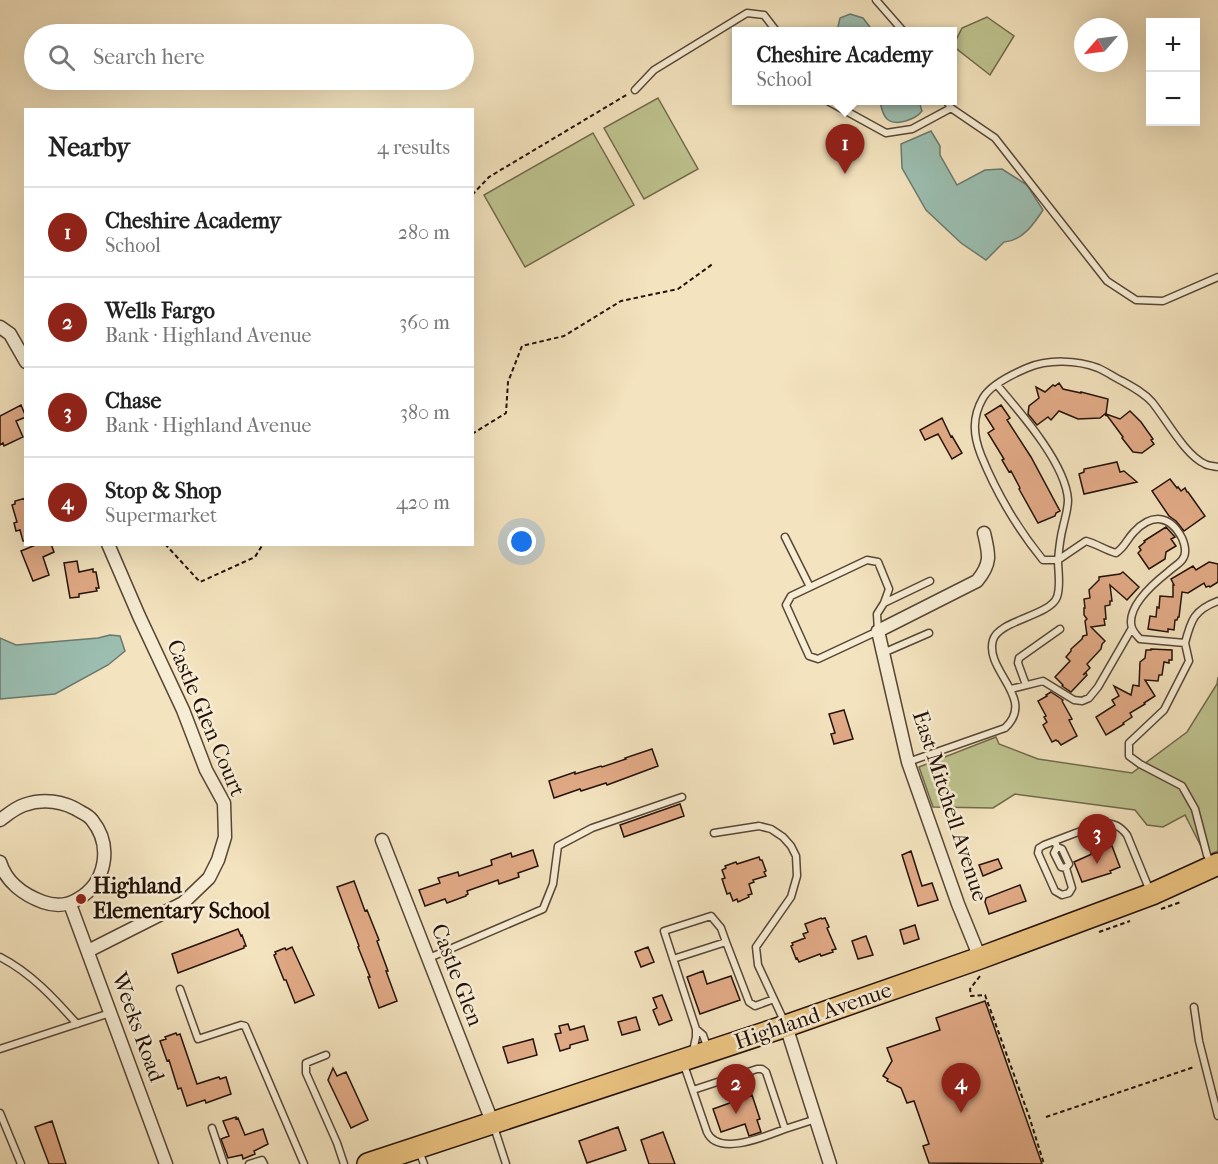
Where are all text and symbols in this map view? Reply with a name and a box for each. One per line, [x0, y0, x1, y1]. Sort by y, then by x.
north arrow [1074, 18, 1128, 72]
map controls [1146, 18, 1200, 126]
button: + [1146, 18, 1200, 72]
search box [24, 24, 474, 90]
popup [732, 27, 957, 105]
icon: search [45, 41, 78, 74]
text: Cheshire Academy [756, 42, 933, 68]
text: Search here [93, 44, 205, 70]
text: School [756, 68, 812, 91]
button: − [1146, 72, 1200, 126]
pin: 1 [826, 124, 864, 174]
text: Nearby [48, 132, 130, 163]
text: 4 results [377, 136, 450, 159]
text: Cheshire Academy [105, 208, 281, 234]
text: 1 [64, 221, 71, 244]
text: 280 m [398, 221, 450, 244]
text: School [105, 234, 161, 257]
text: Wells Fargo [105, 298, 215, 324]
text: 2 [62, 311, 73, 334]
text: 360 m [399, 311, 450, 334]
text: Bank · Highland Avenue [105, 324, 311, 347]
text: Chase [105, 388, 161, 414]
text: 3 [63, 401, 72, 424]
text: 380 m [400, 401, 450, 424]
text: Bank · Highland Avenue [105, 414, 311, 437]
text: Stop & Shop [105, 478, 222, 504]
text: 4 [62, 491, 73, 514]
text: 420 m [396, 491, 450, 514]
text: Supermarket [105, 504, 217, 527]
your location [507, 527, 536, 556]
street label: Castle Glen Court [161, 636, 251, 800]
street label: East Mitchell Avenue [907, 707, 993, 905]
pin: 3 [1078, 814, 1116, 864]
place label: Highland Elementary School [93, 873, 271, 924]
marker: Highland Elementary School [74, 892, 88, 906]
street label: Castle Glen [426, 920, 489, 1030]
street label: Weeks Road [106, 968, 170, 1086]
street label: Highland Avenue [731, 977, 895, 1055]
pin: 2 [716, 1064, 756, 1114]
pin: 4 [942, 1064, 980, 1113]

